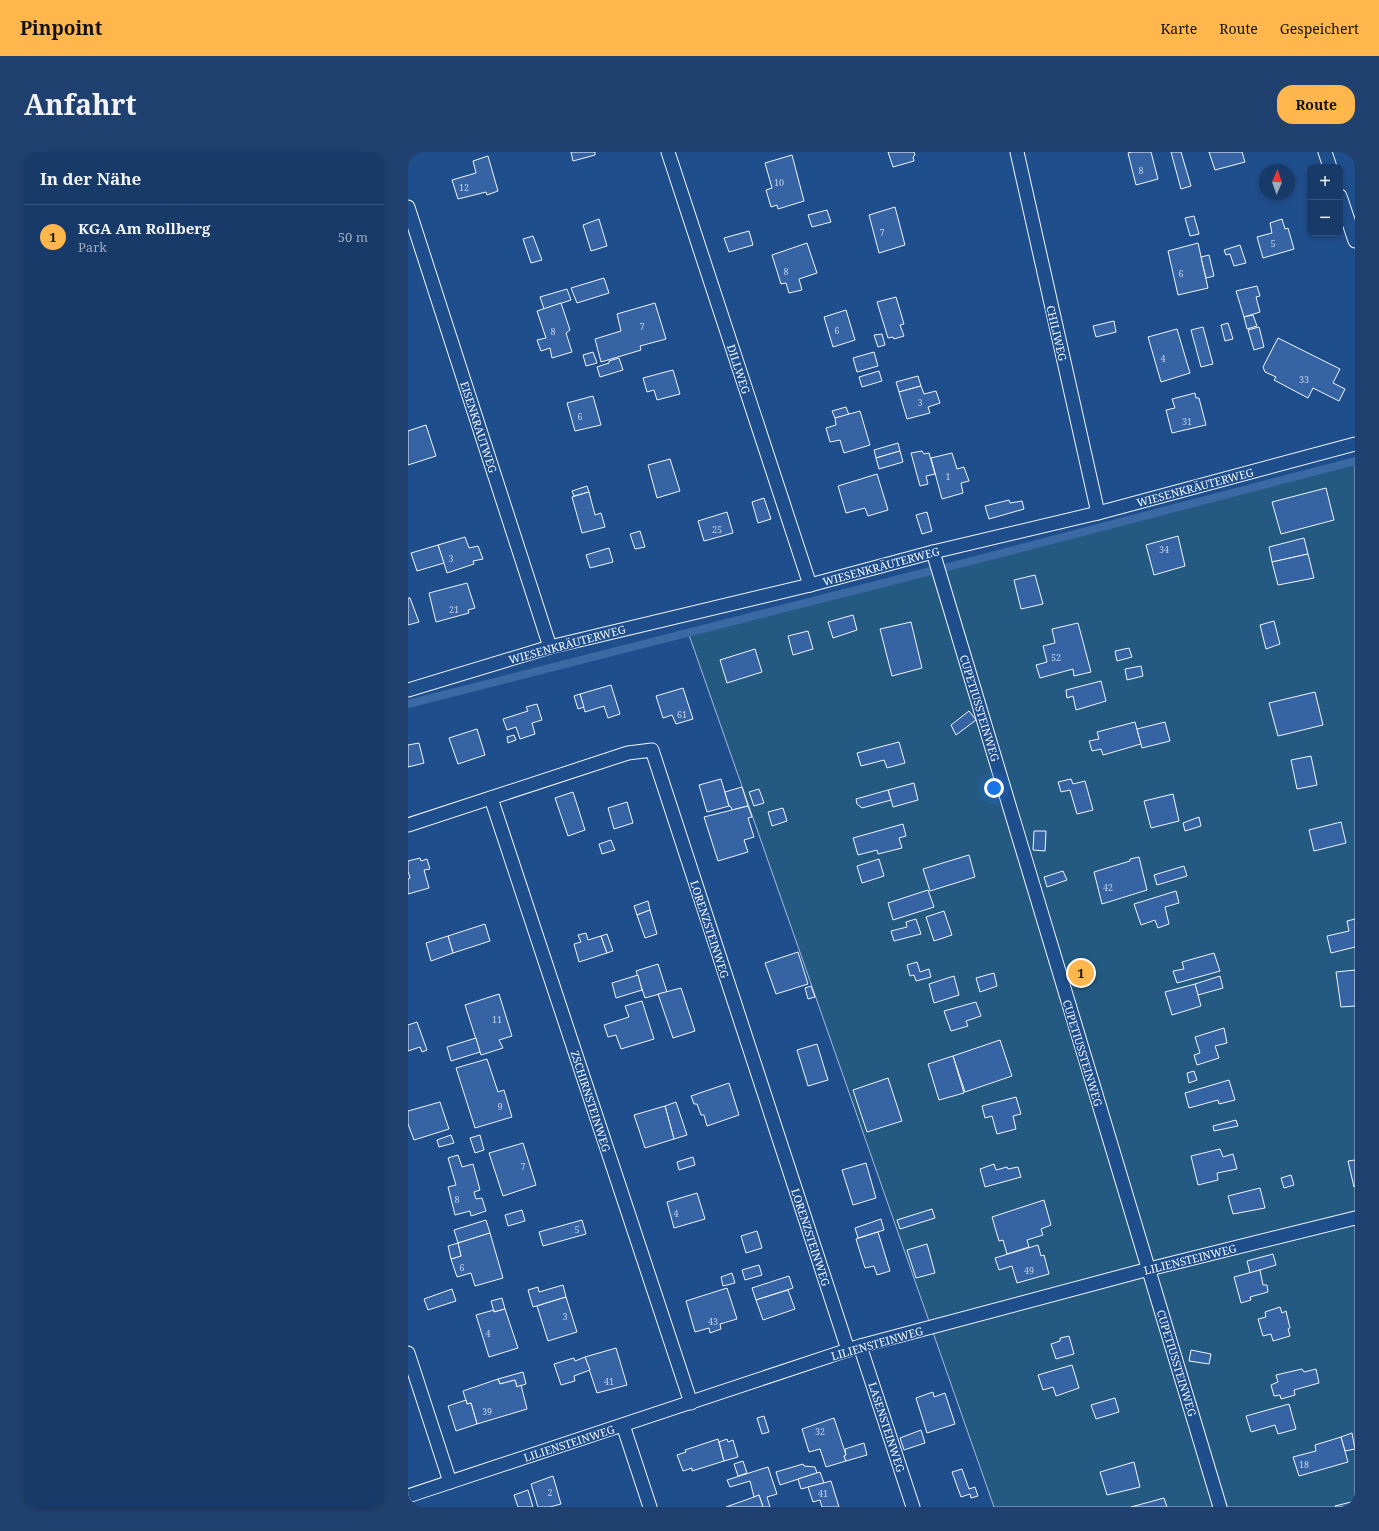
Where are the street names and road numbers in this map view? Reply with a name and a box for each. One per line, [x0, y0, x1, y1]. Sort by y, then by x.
street label: CHILIWEG [1043, 304, 1071, 362]
street label: DILLWEG [724, 342, 754, 396]
street label: EISENKRAUTWEG [457, 379, 501, 475]
street label: WIESENKRÄUTERWEG [1135, 464, 1255, 510]
street label: WIESENKRÄUTERWEG [821, 543, 941, 589]
street label: WIESENKRÄUTERWEG [507, 621, 627, 667]
street label: CUPETIUSSTEINWEG [957, 653, 1003, 763]
street label: LORENZSTEINWEG [687, 878, 733, 980]
street label: CUPETIUSSTEINWEG [1060, 998, 1106, 1108]
street label: ZSCHIRNSTEINWEG [568, 1048, 614, 1154]
street label: LORENZSTEINWEG [788, 1186, 834, 1288]
street label: LILIENSTEINWEG [1142, 1240, 1238, 1278]
street label: CUPETIUSSTEINWEG [1154, 1308, 1200, 1418]
street label: LILIENSTEINWEG [829, 1323, 925, 1363]
street label: LASENSTEINWEG [865, 1380, 909, 1474]
street label: LILIENSTEINWEG [521, 1421, 617, 1465]

